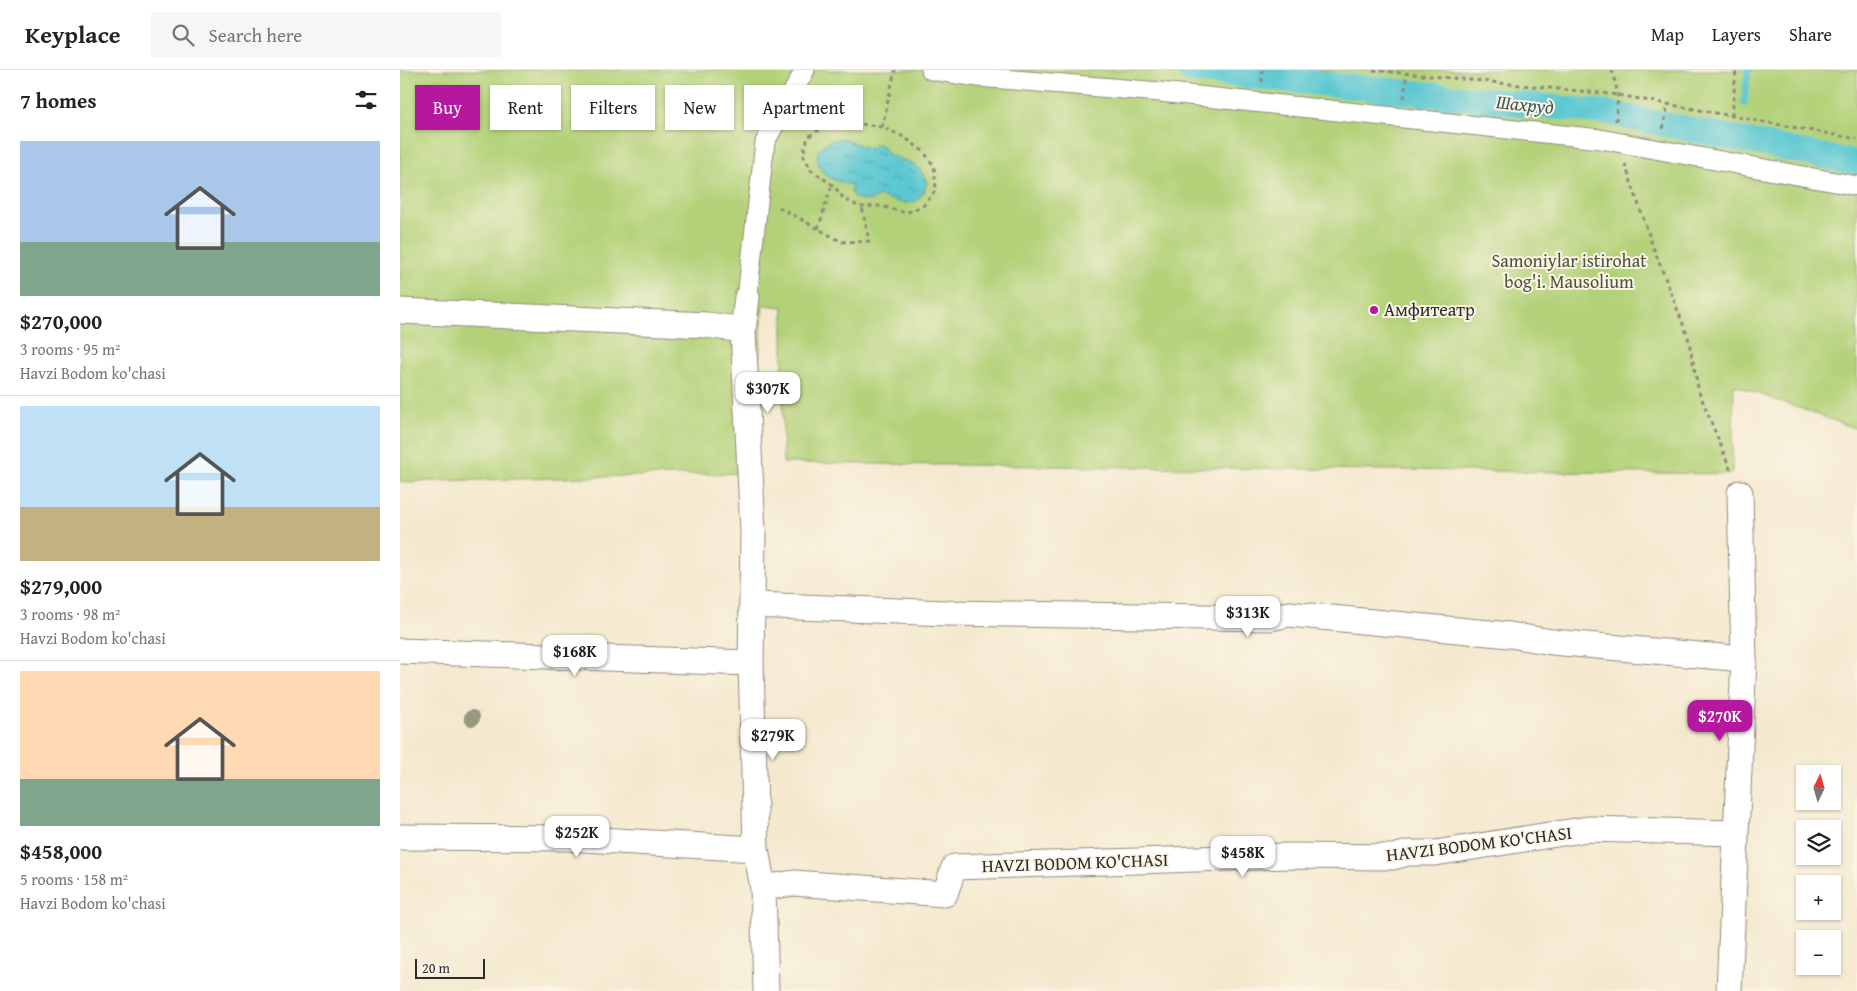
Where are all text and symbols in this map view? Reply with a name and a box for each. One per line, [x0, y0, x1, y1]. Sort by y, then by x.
search box [151, 12, 501, 57]
text: Keyplace [25, 17, 121, 52]
icon: search [169, 21, 197, 49]
text: Search here [209, 21, 302, 49]
text: Map [1651, 21, 1684, 48]
text: Layers [1712, 21, 1761, 48]
text: Share [1789, 21, 1832, 48]
text: 7 homes [20, 85, 96, 116]
chip: Buy [415, 85, 480, 130]
chip: Rent [490, 85, 561, 130]
chip: Filters [571, 85, 655, 130]
chip: New [665, 85, 734, 130]
chip: Apartment [744, 85, 863, 130]
icon: filters [352, 86, 380, 114]
water label: Шахруд [1495, 87, 1555, 121]
icon: home [155, 173, 245, 263]
park label: Samoniylar istirohat bog'i. Mausolium [1491, 247, 1647, 295]
place label: Амфитеатр [1384, 296, 1475, 323]
marker: Амфитеатр [1368, 304, 1380, 316]
text: $270,000 [20, 306, 102, 337]
text: 3 rooms · 95 m² [20, 337, 120, 361]
text: Havzi Bodom ko'chasi [20, 361, 166, 385]
pin: $307K [733, 372, 803, 414]
text: $307K [746, 376, 790, 400]
icon: home [155, 439, 245, 529]
text: $279,000 [20, 571, 102, 602]
pin: $313K [1213, 596, 1283, 638]
text: $313K [1226, 600, 1270, 624]
text: 3 rooms · 98 m² [20, 602, 120, 626]
text: Havzi Bodom ko'chasi [20, 626, 166, 650]
pin: $168K [540, 634, 610, 677]
text: $168K [553, 639, 597, 663]
pin: $270K [1685, 700, 1755, 742]
icon: home [155, 704, 245, 794]
text: $270K [1698, 704, 1742, 728]
pin: $279K [738, 718, 808, 761]
text: $279K [751, 723, 795, 747]
north arrow [1796, 765, 1841, 810]
map controls [1796, 765, 1841, 975]
pin: $252K [542, 816, 612, 858]
street label: HAVZI BODOM KO'CHASI [1385, 819, 1573, 868]
text: $252K [555, 820, 599, 844]
button: layers [1796, 820, 1841, 865]
text: $458,000 [20, 836, 102, 867]
pin: $458K [1208, 836, 1278, 878]
text: $458K [1221, 840, 1265, 864]
street label: HAVZI BODOM KO'CHASI [981, 846, 1169, 879]
text: 5 rooms · 158 m² [20, 867, 128, 891]
button: + [1796, 875, 1841, 920]
text: Havzi Bodom ko'chasi [20, 891, 166, 915]
button: − [1796, 930, 1841, 975]
scale bar [415, 956, 485, 979]
text: 20 m [422, 958, 450, 978]

